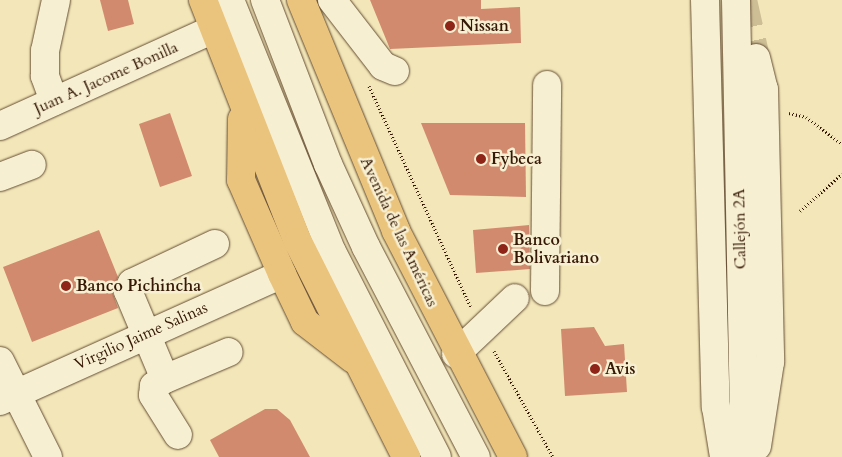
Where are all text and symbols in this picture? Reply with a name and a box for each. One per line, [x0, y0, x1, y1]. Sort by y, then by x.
place label: Nissan [460, 16, 509, 36]
marker: Nissan [444, 20, 456, 32]
street label: Juan A. Jacome Bonilla [31, 38, 181, 118]
place label: Fybeca [491, 149, 542, 169]
marker: Fybeca [475, 153, 487, 165]
street label: Avenida de las Américas [356, 154, 442, 310]
street label: Callejón 2A [730, 188, 750, 270]
place label: Banco Bolivariano [513, 230, 599, 268]
marker: Banco Bolivariano [497, 243, 509, 255]
place label: Banco Pichincha [76, 276, 201, 296]
marker: Banco Pichincha [60, 280, 72, 292]
street label: Virgilio Jaime Salinas [71, 298, 211, 374]
place label: Avis [605, 359, 635, 379]
marker: Avis [589, 363, 601, 375]

